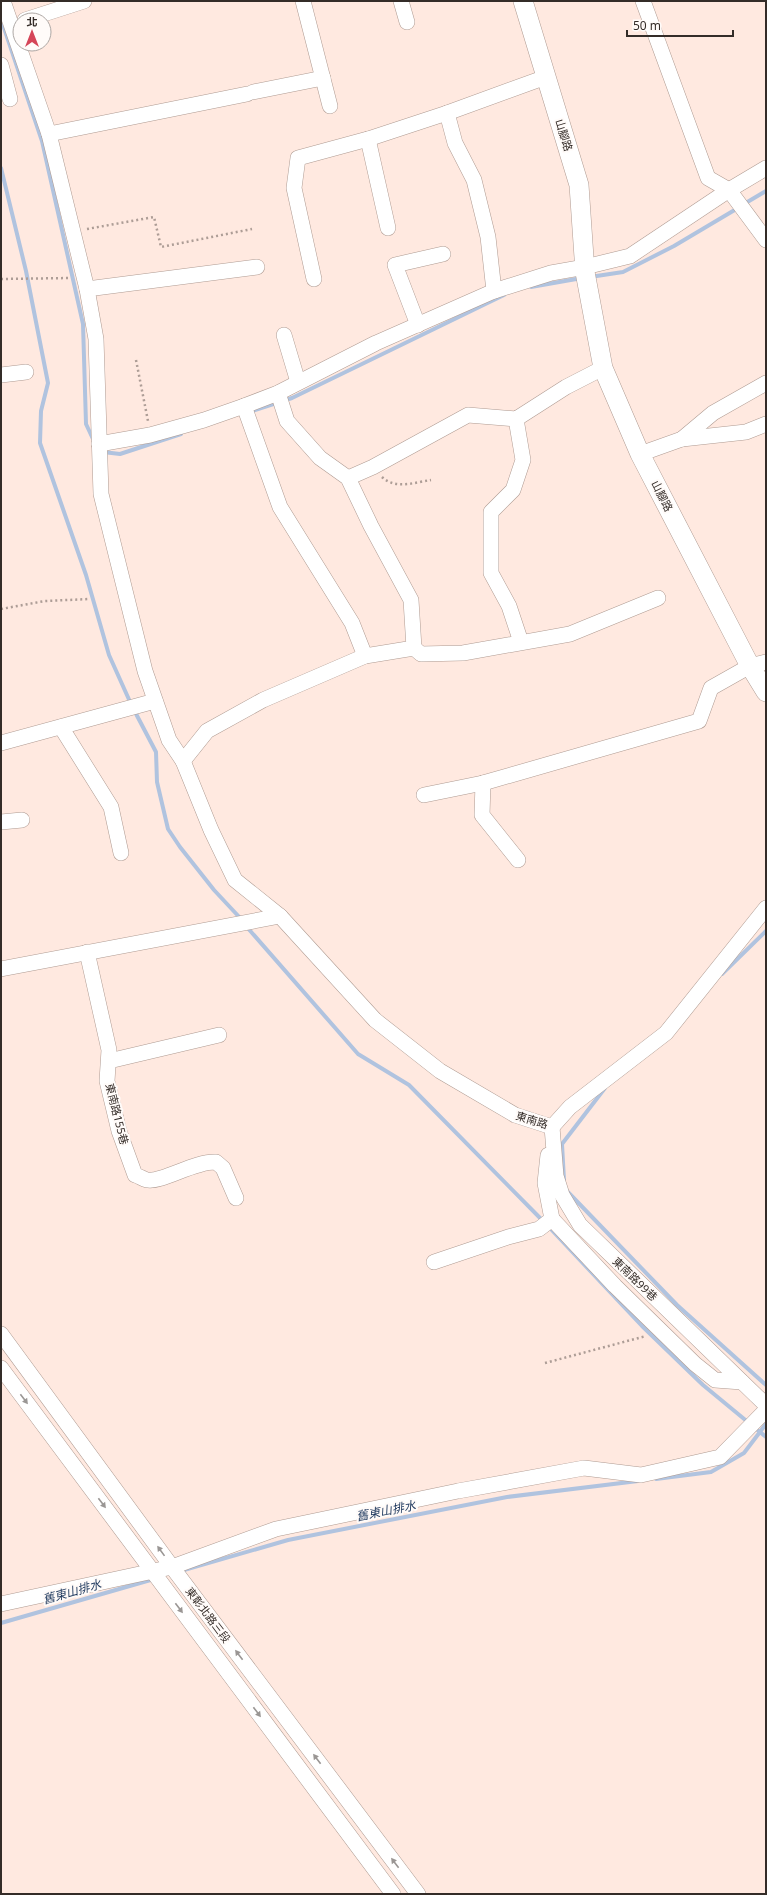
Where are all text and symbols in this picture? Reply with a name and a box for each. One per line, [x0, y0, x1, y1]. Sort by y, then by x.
north arrow [12, 12, 52, 52]
scale bar [627, 12, 733, 38]
text: 北 [27, 14, 38, 29]
text: 50 m [633, 17, 661, 34]
street label: 山腳路 [552, 117, 576, 153]
street label: 山腳路 [648, 478, 677, 514]
street label: 東南路155巷 [103, 1082, 132, 1146]
street label: 東南路 [514, 1108, 550, 1132]
street label: 東南路99巷 [610, 1254, 661, 1304]
one-way arrow [20, 1394, 28, 1404]
water label: 舊東山排水 [355, 1496, 418, 1525]
one-way arrow [97, 1498, 106, 1509]
one-way arrow [157, 1546, 165, 1556]
water label: 舊東山排水 [41, 1575, 104, 1608]
street label: 東彰北路三段 [183, 1584, 234, 1646]
one-way arrow [175, 1602, 183, 1613]
one-way arrow [235, 1650, 243, 1660]
one-way arrow [253, 1707, 261, 1717]
one-way arrow [313, 1754, 321, 1764]
one-way arrow [391, 1857, 399, 1868]

